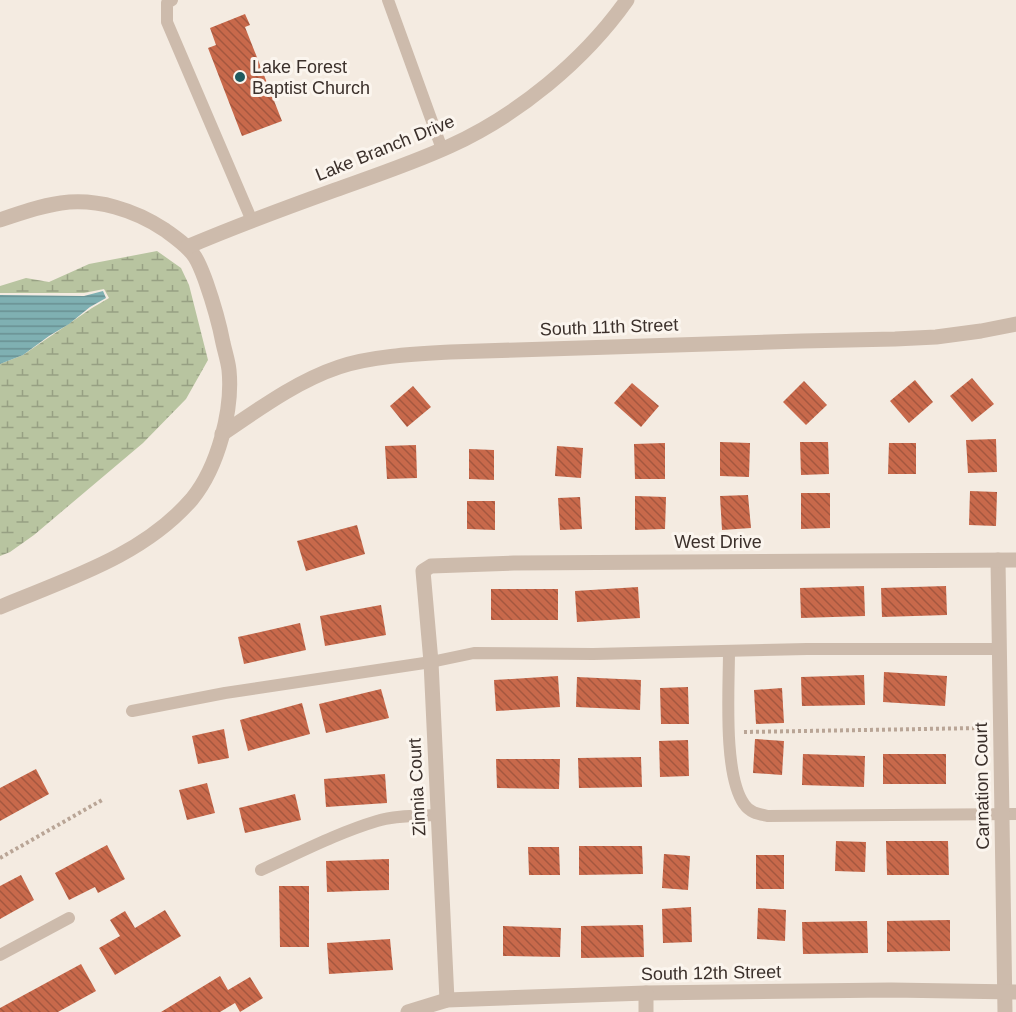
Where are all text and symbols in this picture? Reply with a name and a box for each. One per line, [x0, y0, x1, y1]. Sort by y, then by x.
place label: Lake Forest Baptist Church [252, 57, 370, 98]
marker: Lake Forest Baptist Church [233, 70, 247, 84]
street label: Lake Branch Drive [313, 111, 457, 185]
street label: South 11th Street [539, 315, 679, 339]
street label: West Drive [674, 532, 762, 552]
street label: Carnation Court [971, 722, 993, 850]
street label: Zinnia Court [404, 738, 430, 836]
street label: South 12th Street [641, 962, 781, 984]

